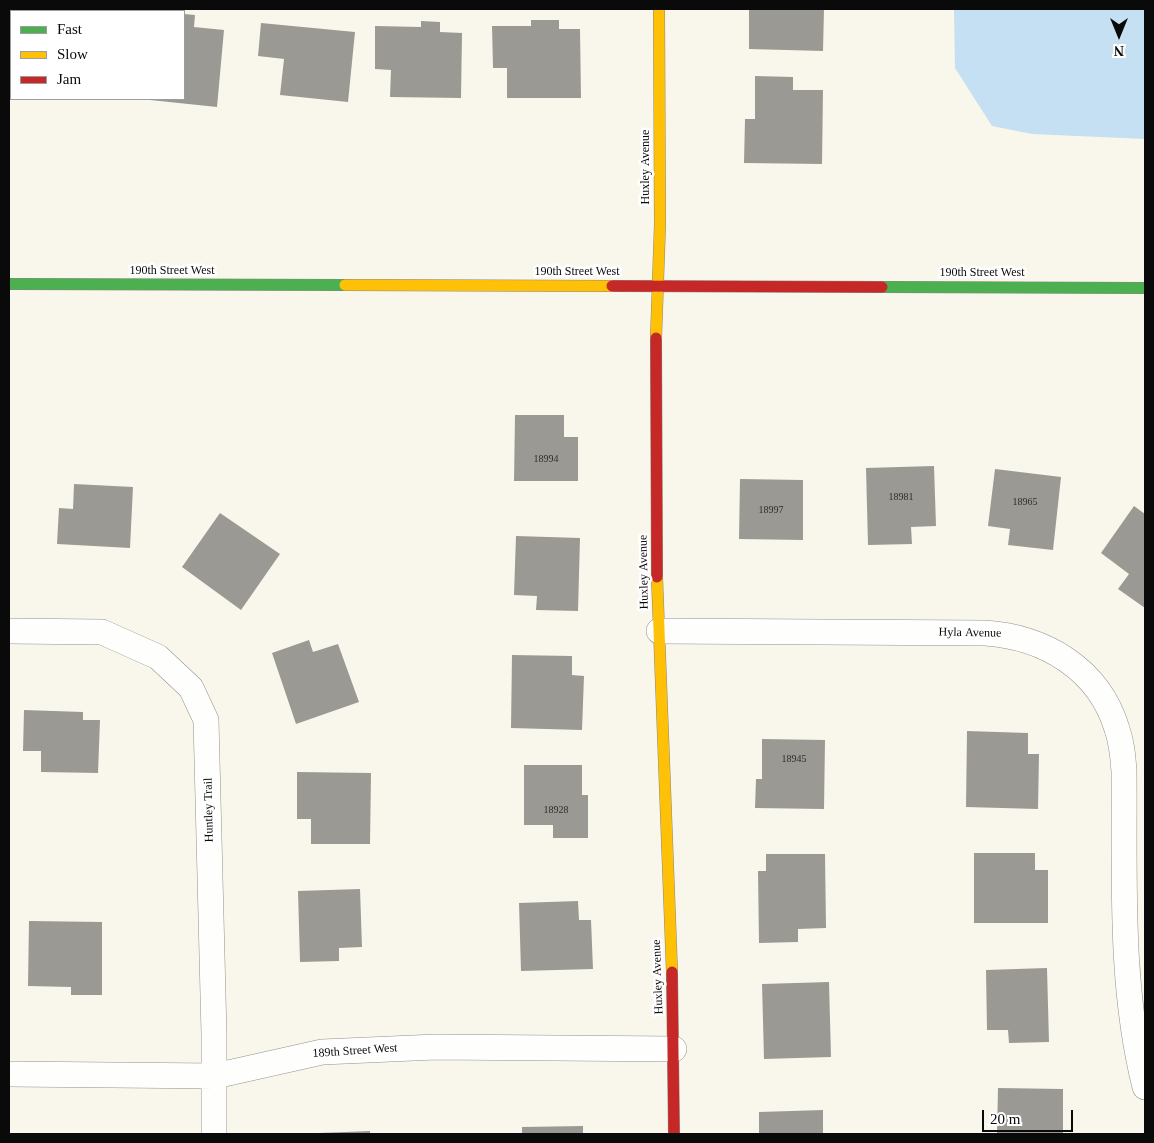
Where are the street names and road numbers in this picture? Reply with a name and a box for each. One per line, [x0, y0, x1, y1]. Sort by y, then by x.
street label: Huxley Avenue [639, 130, 653, 204]
street label: 190th Street West [129, 264, 215, 278]
street label: 190th Street West [534, 265, 620, 279]
street label: 190th Street West [939, 266, 1025, 280]
street label: Huxley Avenue [636, 535, 652, 609]
street label: Hyla Avenue [939, 625, 1001, 641]
street label: Huntley Trail [201, 778, 217, 842]
street label: Huxley Avenue [649, 939, 667, 1015]
street label: 189th Street West [312, 1041, 398, 1061]

